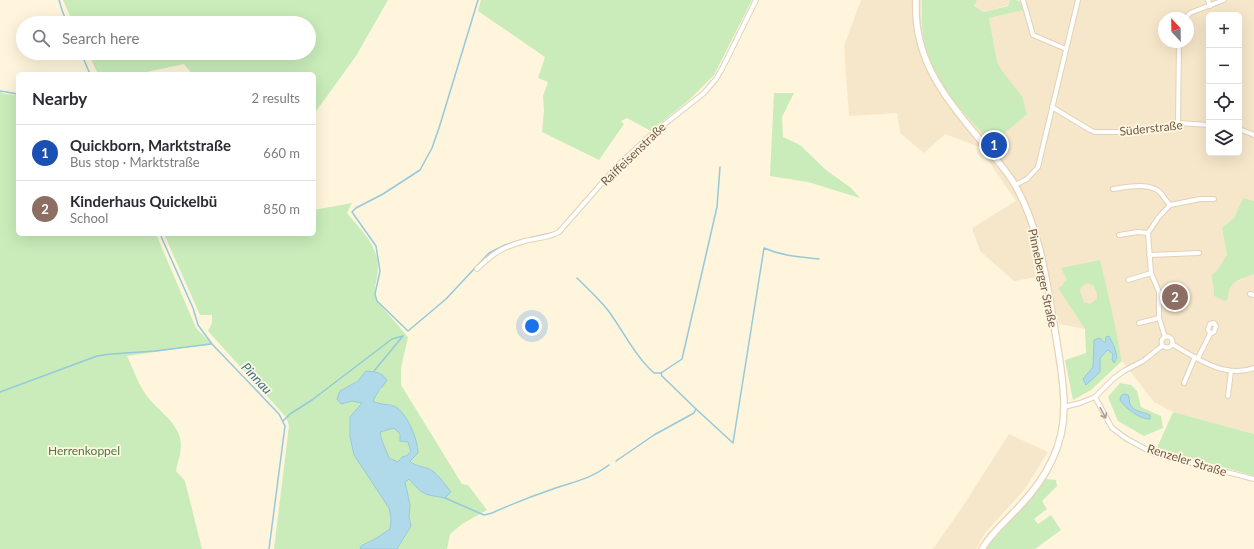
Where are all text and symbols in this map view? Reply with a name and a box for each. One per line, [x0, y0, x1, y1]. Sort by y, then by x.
north arrow [1158, 12, 1194, 48]
map controls [1206, 12, 1242, 156]
button: + [1206, 12, 1242, 48]
search box [16, 16, 316, 60]
icon: search [30, 27, 52, 49]
text: Search here [62, 29, 139, 47]
button: − [1206, 48, 1242, 84]
button: locate [1206, 84, 1242, 120]
text: Nearby [32, 88, 87, 109]
text: 2 results [252, 90, 300, 106]
street label: Süderstraße [1119, 117, 1183, 139]
street label: Raiffeisenstraße [597, 119, 669, 189]
button: layers [1206, 120, 1242, 156]
pin: 1 [981, 130, 1007, 160]
text: Quickborn, Marktstraße [70, 136, 231, 154]
text: 1 [41, 145, 49, 161]
text: 660 m [263, 145, 300, 161]
text: Bus stop · Marktstraße [70, 154, 200, 170]
text: Kinderhaus Quickelbü [70, 192, 217, 210]
text: 2 [41, 201, 49, 217]
text: 850 m [263, 201, 300, 217]
text: School [70, 210, 108, 226]
street label: Pinneberger Straße [1025, 227, 1061, 329]
pin: 2 [1162, 282, 1188, 312]
your location [522, 316, 542, 336]
water label: Pinnau [238, 359, 276, 397]
one-way arrow [1100, 406, 1107, 418]
street label: Renzeler Straße [1145, 441, 1229, 479]
park label: Herrenkoppel [48, 443, 120, 458]

